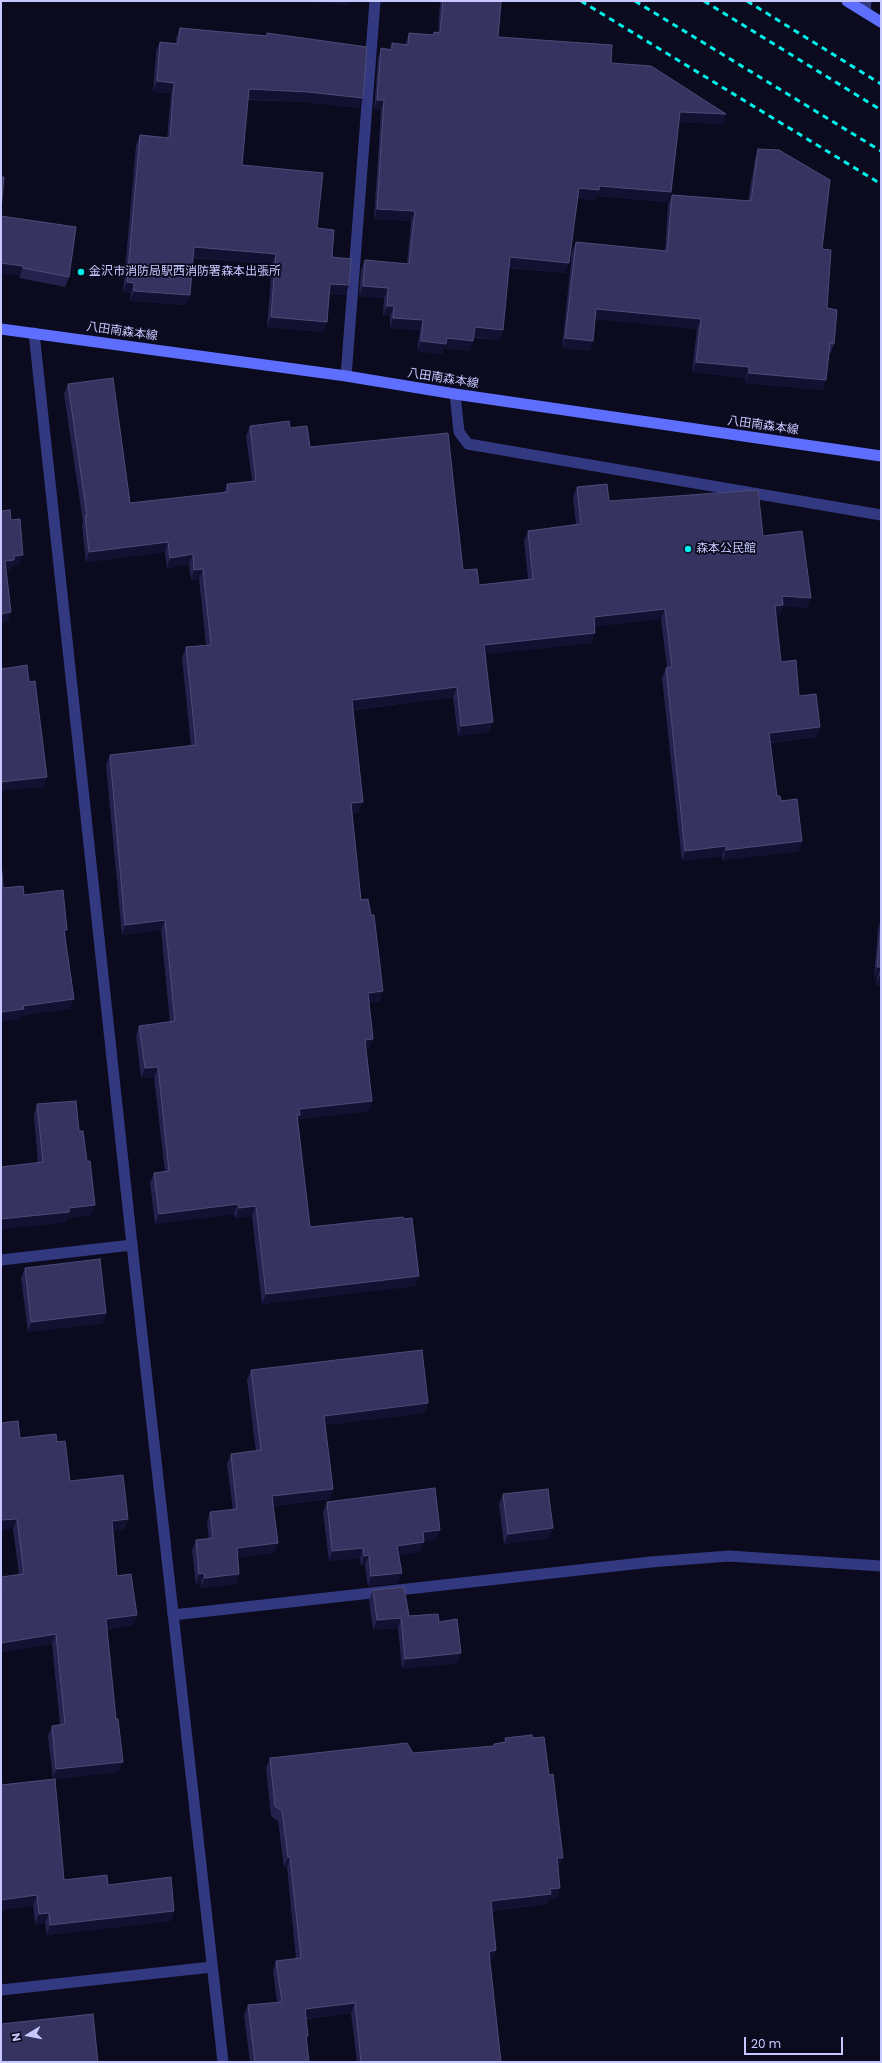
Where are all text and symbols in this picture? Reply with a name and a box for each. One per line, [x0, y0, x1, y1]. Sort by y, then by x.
place label: 金沢市消防局駅西消防署森本出張所 [89, 265, 281, 279]
marker: 金沢市消防局駅西消防署森本出張所 [76, 267, 86, 277]
street label: 八田南森本線 [85, 320, 159, 344]
street label: 八田南森本線 [406, 366, 480, 392]
street label: 八田南森本線 [726, 414, 800, 438]
place label: 森本公民館 [696, 542, 756, 556]
marker: 森本公民館 [683, 544, 693, 554]
north arrow [8, 2015, 48, 2055]
scale bar [746, 2029, 845, 2055]
text: N [8, 2032, 25, 2043]
text: 20 m [751, 2035, 781, 2052]

